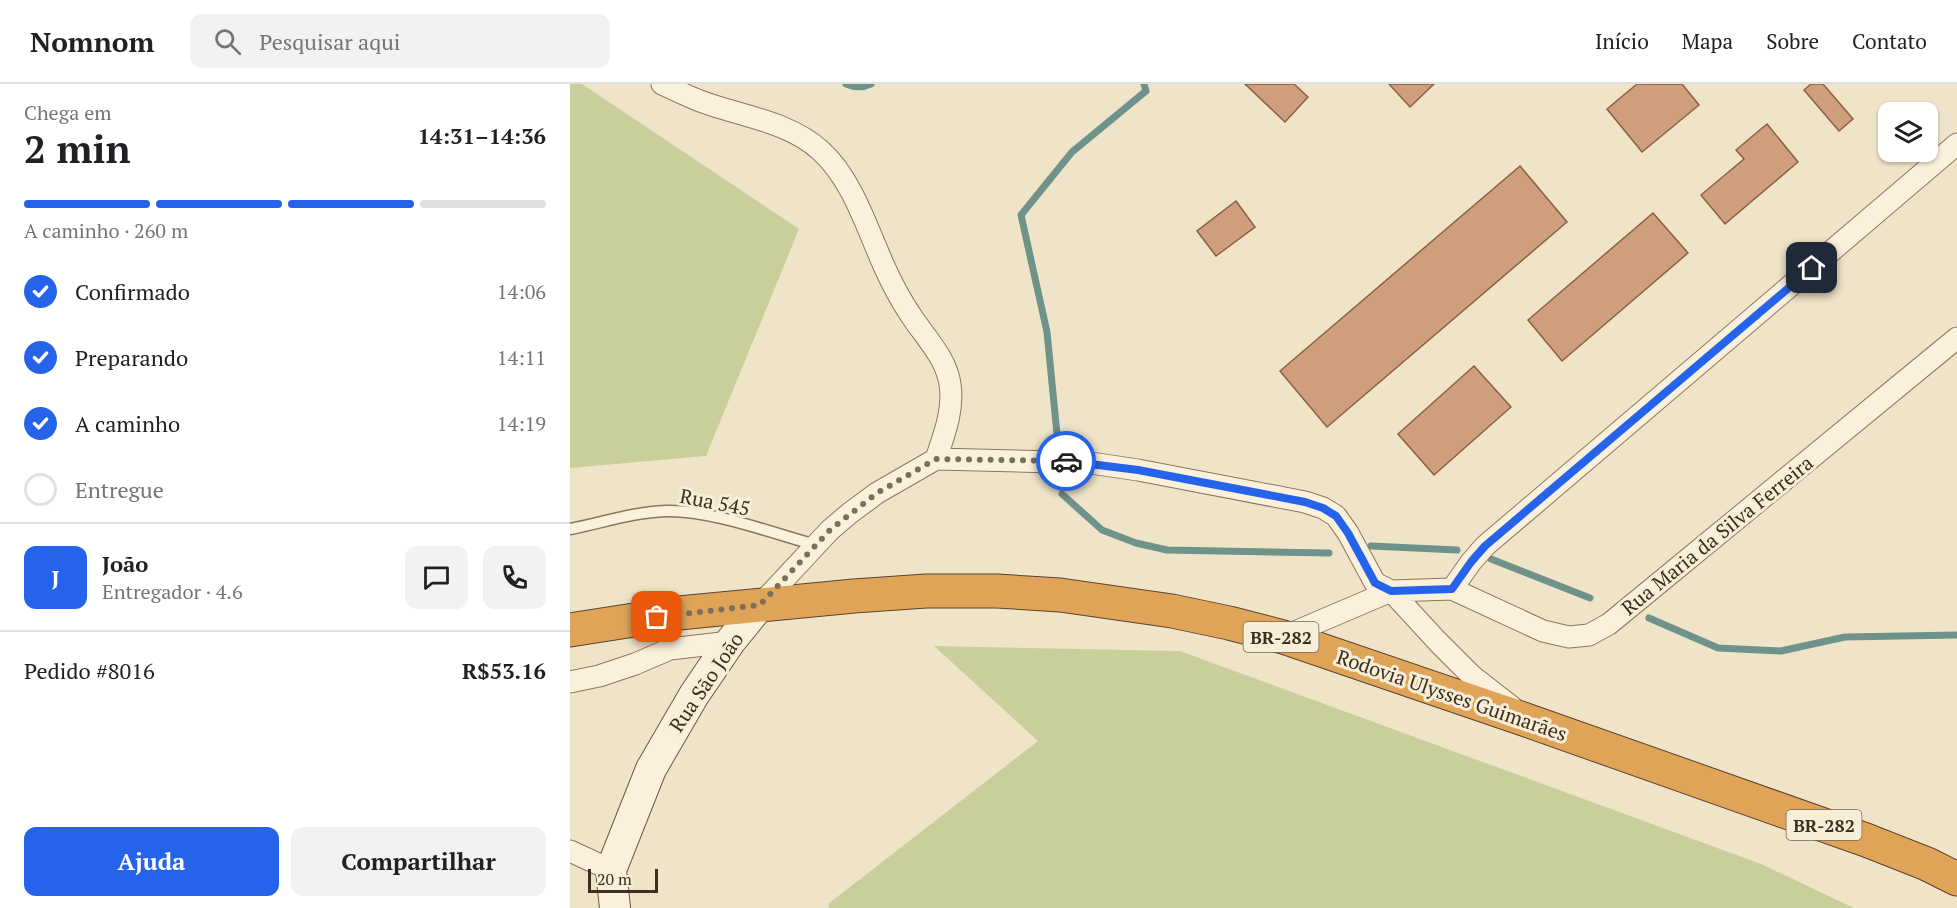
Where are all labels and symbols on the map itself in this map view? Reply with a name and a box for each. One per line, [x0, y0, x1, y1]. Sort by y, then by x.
pin [1786, 242, 1837, 293]
courier [1036, 431, 1096, 491]
street label: Rua Maria da Silva Ferreira [1615, 449, 1819, 621]
street label: Rua 545 [677, 482, 753, 522]
pin [631, 591, 682, 642]
road number: BR-282 [1244, 622, 1318, 652]
street label: Rua São João [663, 627, 749, 737]
street label: Rodovia Ulysses Guimarães [1333, 643, 1571, 747]
road number: BR-282 [1786, 810, 1862, 840]
scale bar [588, 866, 658, 894]

